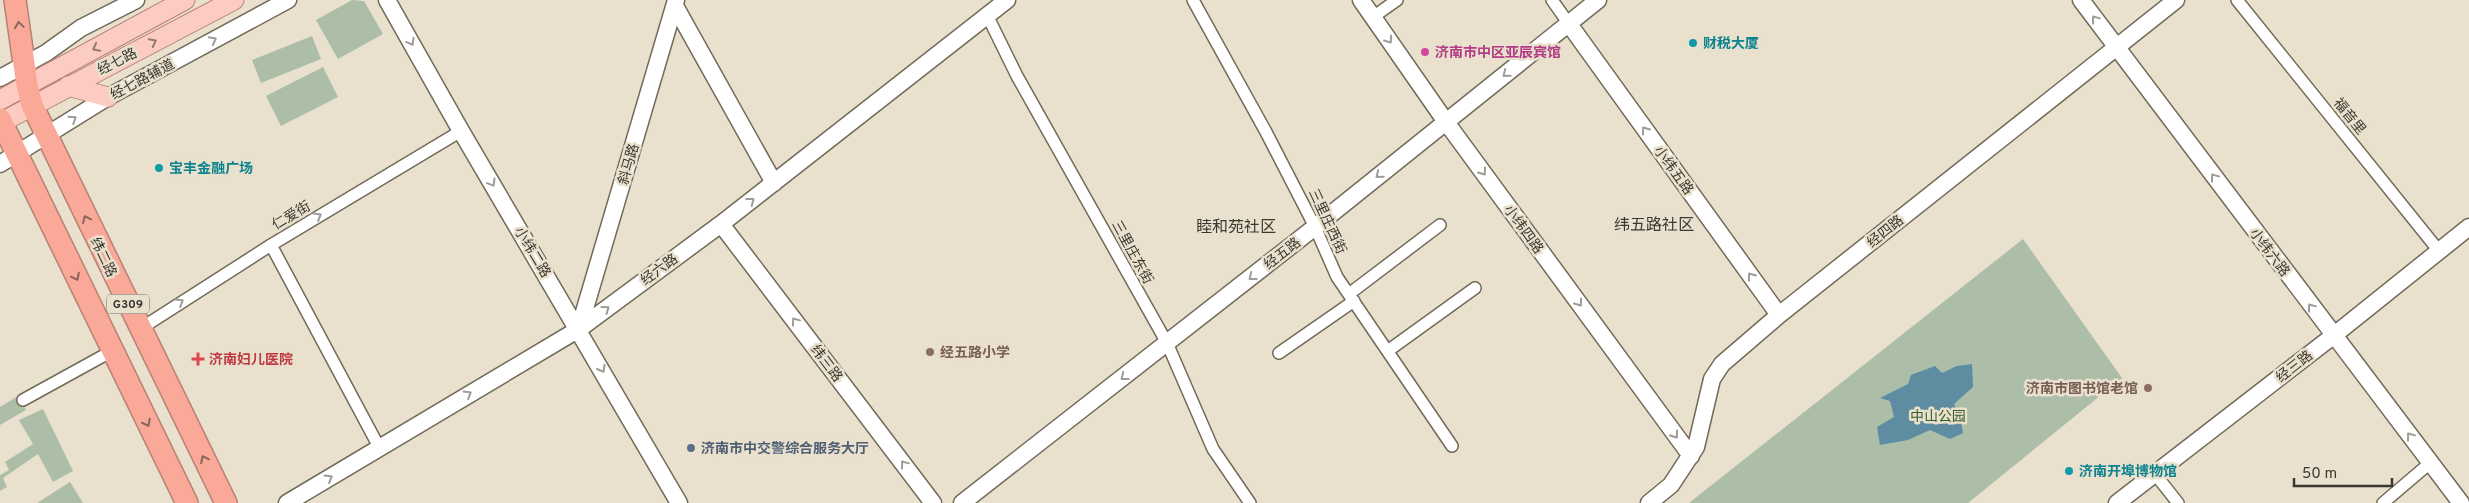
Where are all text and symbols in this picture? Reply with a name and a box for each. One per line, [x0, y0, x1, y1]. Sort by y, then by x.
one-way arrow [2092, 15, 2101, 25]
one-way arrow [14, 21, 25, 29]
one-way arrow [1383, 34, 1392, 44]
place label: 财税大厦 [1703, 36, 1759, 53]
one-way arrow [207, 37, 216, 47]
one-way arrow [405, 37, 415, 46]
marker: 财税大厦 [1687, 37, 1699, 49]
one-way arrow [148, 38, 157, 48]
one-way arrow [92, 42, 101, 52]
place label: 济南市中区亚辰宾馆 [1435, 44, 1561, 62]
street label: 经七路 [95, 45, 140, 79]
marker: 济南市中区亚辰宾馆 [1419, 46, 1431, 58]
street label: 经七路辅道 [108, 56, 178, 104]
one-way arrow [1503, 69, 1512, 77]
street label: 福音里 [2329, 95, 2369, 139]
one-way arrow [68, 116, 77, 126]
one-way arrow [1642, 126, 1651, 136]
street label: 斜马路 [615, 142, 643, 187]
street label: 小纬五路 [1649, 143, 1696, 199]
place label: 宝丰金融广场 [169, 160, 253, 178]
marker: 宝丰金融广场 [153, 162, 165, 174]
one-way arrow [1477, 166, 1486, 176]
one-way arrow [1375, 170, 1384, 179]
one-way arrow [2211, 174, 2219, 183]
one-way arrow [486, 178, 496, 187]
street label: 三里庄西街 [1304, 186, 1349, 257]
street label: 仁爱街 [269, 198, 314, 234]
one-way arrow [745, 198, 755, 207]
street label: 小纬四路 [1499, 202, 1546, 258]
street label: 经四路 [1864, 212, 1908, 252]
one-way arrow [313, 213, 322, 223]
one-way arrow [82, 215, 92, 224]
district label: 纬五路社区 [1614, 216, 1694, 236]
street label: 三里庄东街 [1107, 218, 1156, 287]
district label: 睦和苑社区 [1196, 218, 1276, 238]
street label: 小纬二路 [510, 224, 553, 281]
street label: 小纬六路 [2245, 225, 2292, 280]
street label: 纬二路 [86, 235, 119, 280]
street label: 经五路 [1261, 235, 1305, 274]
street label: 经六路 [638, 251, 682, 289]
one-way arrow [1248, 271, 1257, 280]
one-way arrow [70, 272, 80, 281]
one-way arrow [1748, 272, 1757, 282]
road number: G309 [107, 294, 149, 314]
one-way arrow [174, 298, 183, 308]
one-way arrow [1573, 298, 1582, 307]
one-way arrow [2309, 304, 2317, 313]
one-way arrow [600, 306, 609, 314]
one-way arrow [792, 318, 800, 327]
street label: 纬三路 [806, 342, 845, 386]
place label: 经五路小学 [940, 345, 1010, 362]
marker: 经五路小学 [924, 346, 936, 358]
street label: 经三路 [2273, 348, 2317, 387]
place label: 济南妇儿医院 [209, 351, 293, 369]
marker: 济南妇儿医院 [191, 352, 205, 366]
one-way arrow [595, 363, 605, 372]
one-way arrow [1120, 371, 1129, 380]
place label: 济南市图书馆老馆 [2026, 380, 2138, 398]
marker: 济南市图书馆老馆 [2142, 382, 2154, 394]
one-way arrow [463, 391, 472, 401]
park label: 中山公园 [1910, 409, 1966, 426]
one-way arrow [141, 418, 151, 427]
one-way arrow [1669, 429, 1678, 438]
one-way arrow [2407, 433, 2415, 442]
place label: 济南市中交警综合服务大厅 [701, 440, 869, 458]
marker: 济南市中交警综合服务大厅 [685, 442, 697, 454]
one-way arrow [200, 455, 210, 464]
scale bar [2294, 456, 2392, 488]
one-way arrow [901, 461, 909, 470]
place label: 济南开埠博物馆 [2079, 463, 2177, 481]
marker: 济南开埠博物馆 [2063, 465, 2075, 477]
text: 50 m [2302, 465, 2337, 484]
one-way arrow [323, 474, 332, 484]

